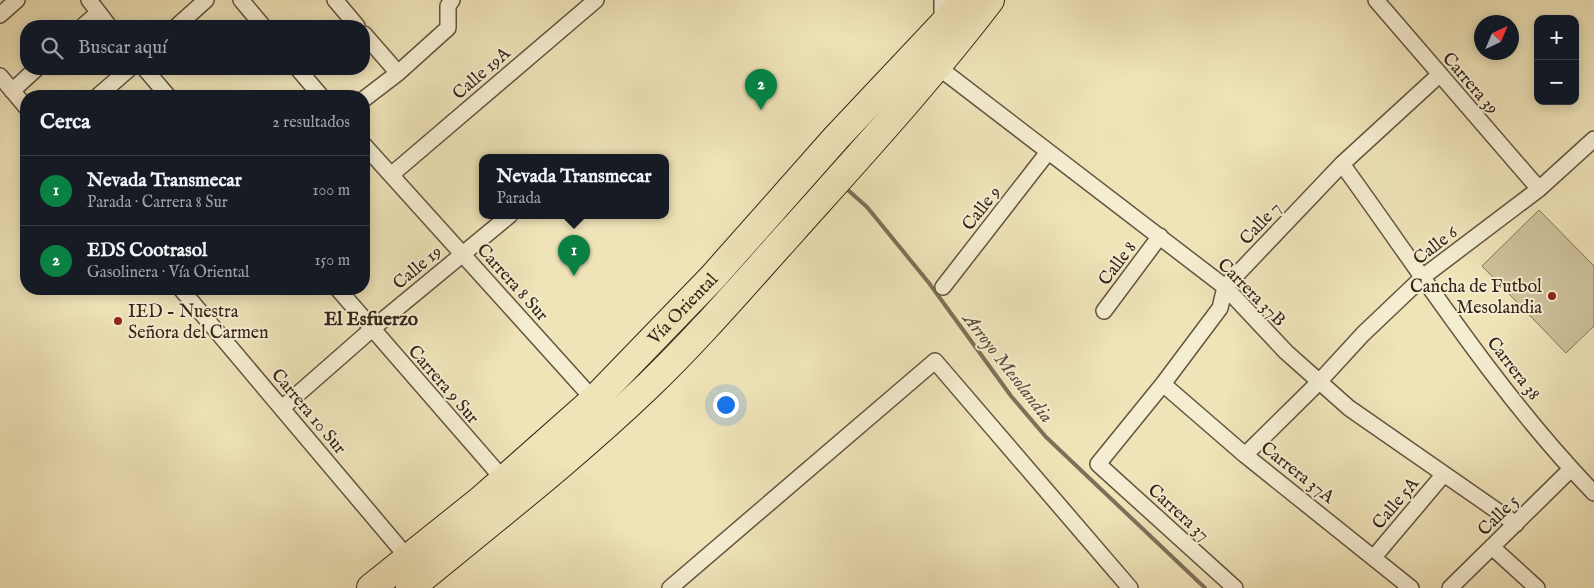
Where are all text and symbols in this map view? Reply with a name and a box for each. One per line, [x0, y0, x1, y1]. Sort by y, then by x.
north arrow [1474, 15, 1519, 60]
map controls [1534, 15, 1579, 105]
button: + [1534, 15, 1579, 60]
search box [20, 20, 370, 75]
icon: search [38, 34, 66, 62]
text: Buscar aquí [78, 36, 167, 60]
street label: Calle 19A [448, 42, 516, 106]
street label: Carrera 39 [1437, 48, 1503, 120]
button: − [1534, 60, 1579, 105]
pin: 2 [745, 69, 777, 110]
text: Cerca [40, 109, 90, 136]
text: 2 resultados [272, 113, 350, 133]
popup [479, 154, 669, 219]
text: Nevada Transmecar [497, 165, 651, 189]
text: Nevada Transmecar [87, 169, 242, 193]
text: 1 [53, 181, 59, 201]
text: 100 m [313, 181, 350, 201]
street label: Calle 9 [958, 182, 1007, 236]
text: Parada [497, 189, 541, 209]
text: Parada · Carrera 8 Sur [87, 193, 228, 213]
street label: Calle 7 [1235, 198, 1287, 251]
street label: Calle 6 [1409, 221, 1463, 271]
pin: 1 [558, 235, 590, 276]
street label: Calle 8 [1094, 237, 1142, 291]
text: EDS Cootrasol [87, 239, 207, 263]
street label: Carrera 8 Sur [471, 239, 553, 327]
street label: Calle 19 [389, 241, 447, 295]
text: 2 [52, 251, 60, 271]
text: 150 m [315, 251, 350, 271]
street label: Carrera 37B [1212, 254, 1290, 332]
text: Gasolinera · Vía Oriental [87, 263, 249, 283]
street label: Vía Oriental [643, 269, 724, 351]
place label: Cancha de Futbol Mesolandia [1410, 276, 1542, 320]
marker: Cancha de Futbol Mesolandia [1546, 290, 1558, 302]
place label: IED - Nuestra Señora del Carmen [128, 301, 269, 345]
water label: Arroyo Mesolandia [956, 307, 1058, 428]
district label: El Esfuerzo [324, 308, 418, 332]
marker: IED - Nuestra Señora del Carmen [112, 315, 124, 327]
street label: Carrera 38 [1481, 333, 1545, 405]
street label: Carrera 9 Sur [402, 341, 484, 430]
street label: Carrera 10 Sur [265, 364, 351, 460]
your location [713, 392, 739, 418]
street label: Carrera 37A [1255, 437, 1339, 510]
street label: Calle 5A [1368, 472, 1425, 535]
street label: Carrera 37 [1142, 479, 1214, 547]
street label: Calle 5 [1474, 490, 1525, 542]

